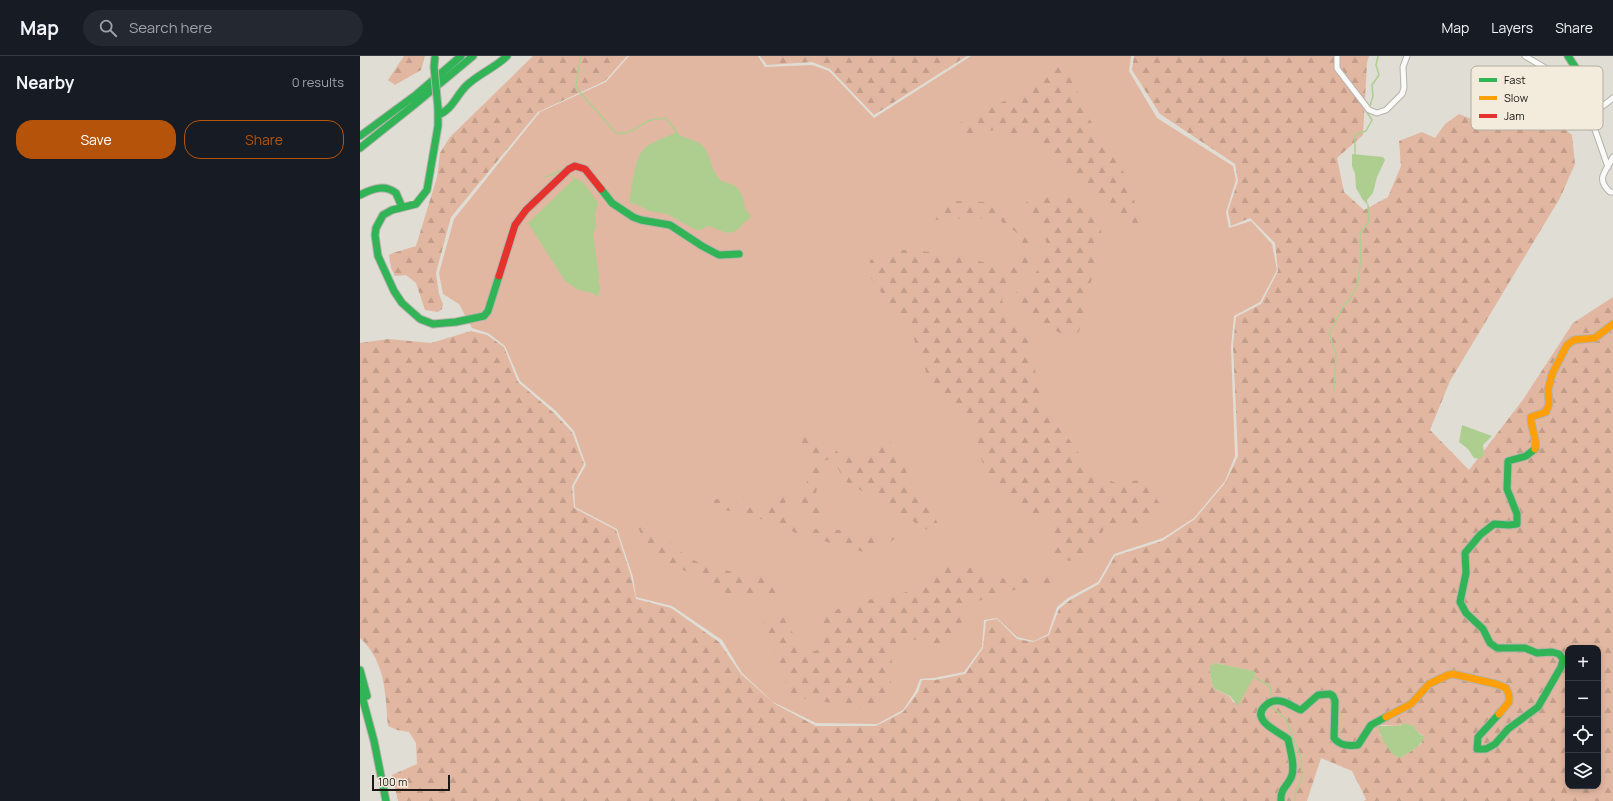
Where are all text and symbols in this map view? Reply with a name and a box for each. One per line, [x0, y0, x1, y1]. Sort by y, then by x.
search box [83, 10, 363, 46]
text: Map [20, 15, 59, 41]
icon: search [97, 17, 119, 39]
text: Search here [129, 17, 212, 38]
text: Map [1441, 18, 1469, 37]
text: Layers [1491, 18, 1533, 37]
text: Share [1555, 18, 1593, 37]
legend [1471, 66, 1603, 130]
text: Nearby [16, 71, 74, 94]
text: Fast [1504, 72, 1526, 87]
text: 0 results [292, 73, 344, 91]
text: Slow [1504, 90, 1529, 105]
text: Jam [1504, 108, 1525, 123]
button: Save [16, 120, 176, 159]
button: Share [184, 120, 344, 159]
map controls [1565, 645, 1601, 789]
button: + [1565, 645, 1601, 681]
button: − [1565, 681, 1601, 717]
button: locate [1565, 717, 1601, 753]
button: layers [1565, 753, 1601, 789]
scale bar [372, 773, 450, 792]
text: 100 m [378, 774, 407, 789]

